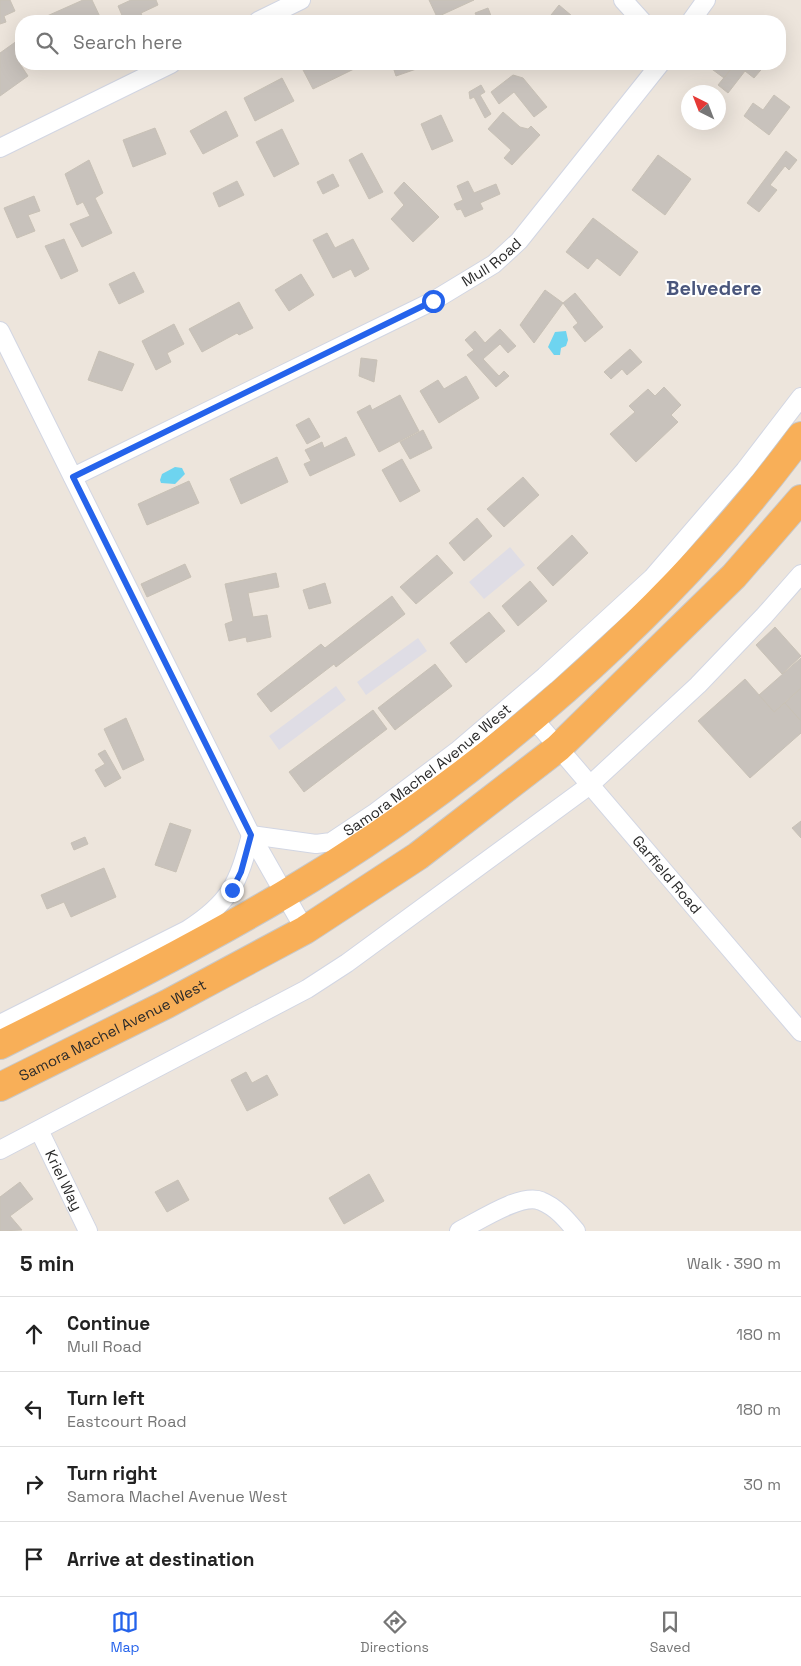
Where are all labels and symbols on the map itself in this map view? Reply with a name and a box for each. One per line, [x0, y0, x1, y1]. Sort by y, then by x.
north arrow [681, 85, 726, 130]
street label: Mull Road [458, 234, 525, 290]
district label: Belvedere [666, 275, 762, 301]
route start [422, 290, 445, 313]
street label: Samora Machel Avenue West [340, 699, 515, 840]
street label: Garfield Road [628, 831, 706, 917]
route end [221, 879, 244, 902]
street label: Samora Machel Avenue West [16, 975, 209, 1085]
street label: Kriel Way [41, 1147, 87, 1214]

